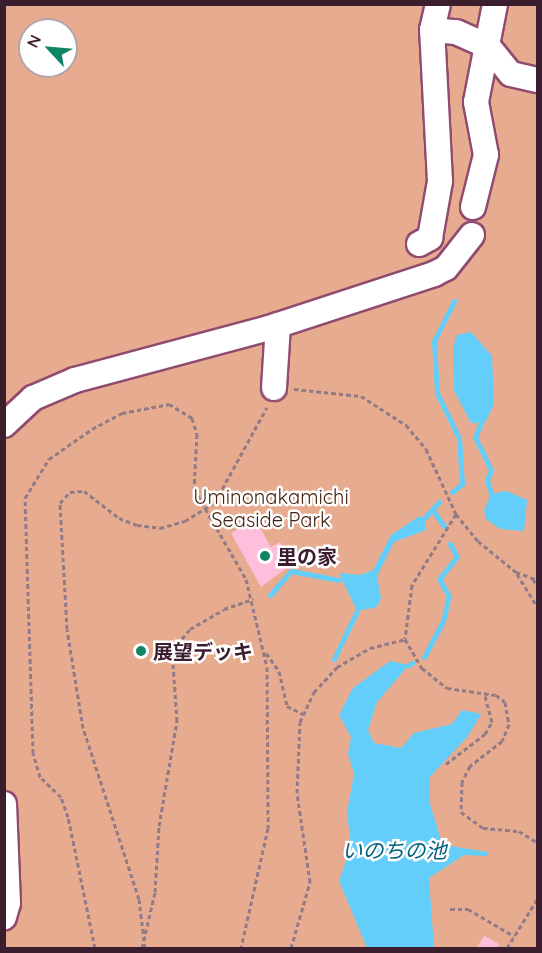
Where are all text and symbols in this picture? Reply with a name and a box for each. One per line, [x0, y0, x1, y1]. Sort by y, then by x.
north arrow [18, 18, 78, 78]
text: N [22, 31, 45, 51]
park label: Uminonakamichi Seaside Park [193, 484, 349, 531]
place label: 里の家 [277, 544, 337, 568]
marker: 里の家 [258, 549, 272, 563]
place label: 展望デッキ [153, 639, 253, 663]
marker: 展望デッキ [134, 644, 148, 658]
water label: いのちの池 [342, 837, 446, 863]

